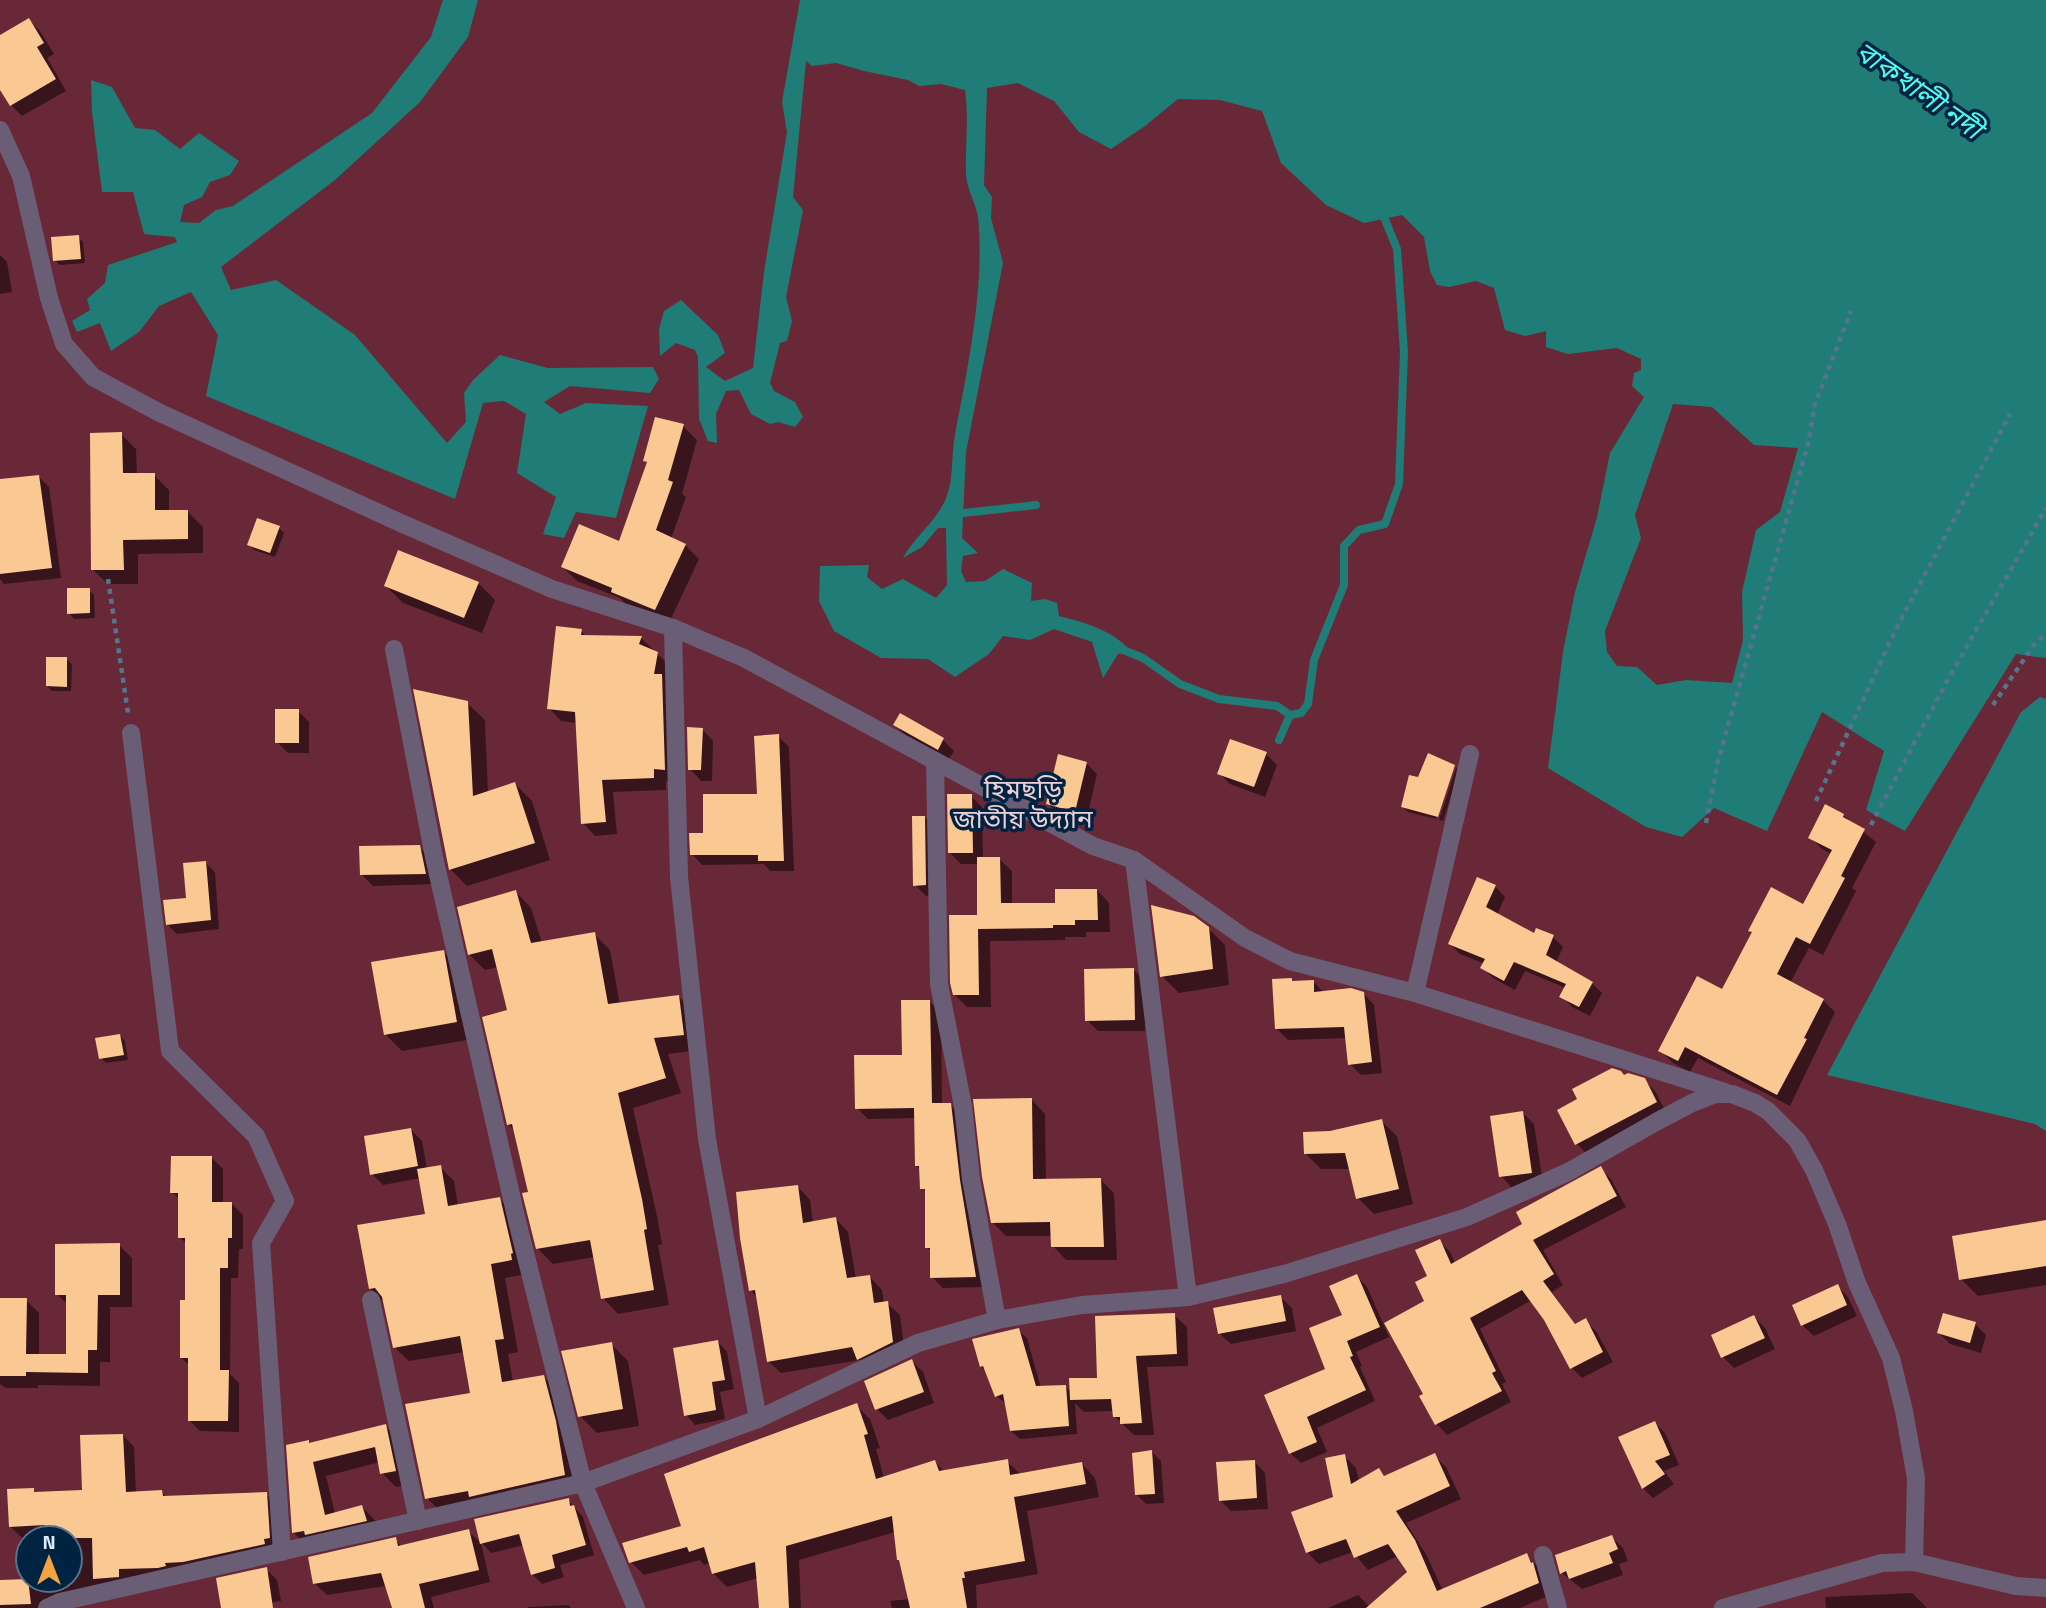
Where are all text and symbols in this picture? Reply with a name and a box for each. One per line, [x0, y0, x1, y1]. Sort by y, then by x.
water label: বাকখালী নদী [1847, 30, 1996, 152]
park label: হিমছড়ি জাতীয় উদ্যান [952, 769, 1093, 838]
north arrow [14, 1524, 84, 1594]
text: N [42, 1527, 56, 1556]

